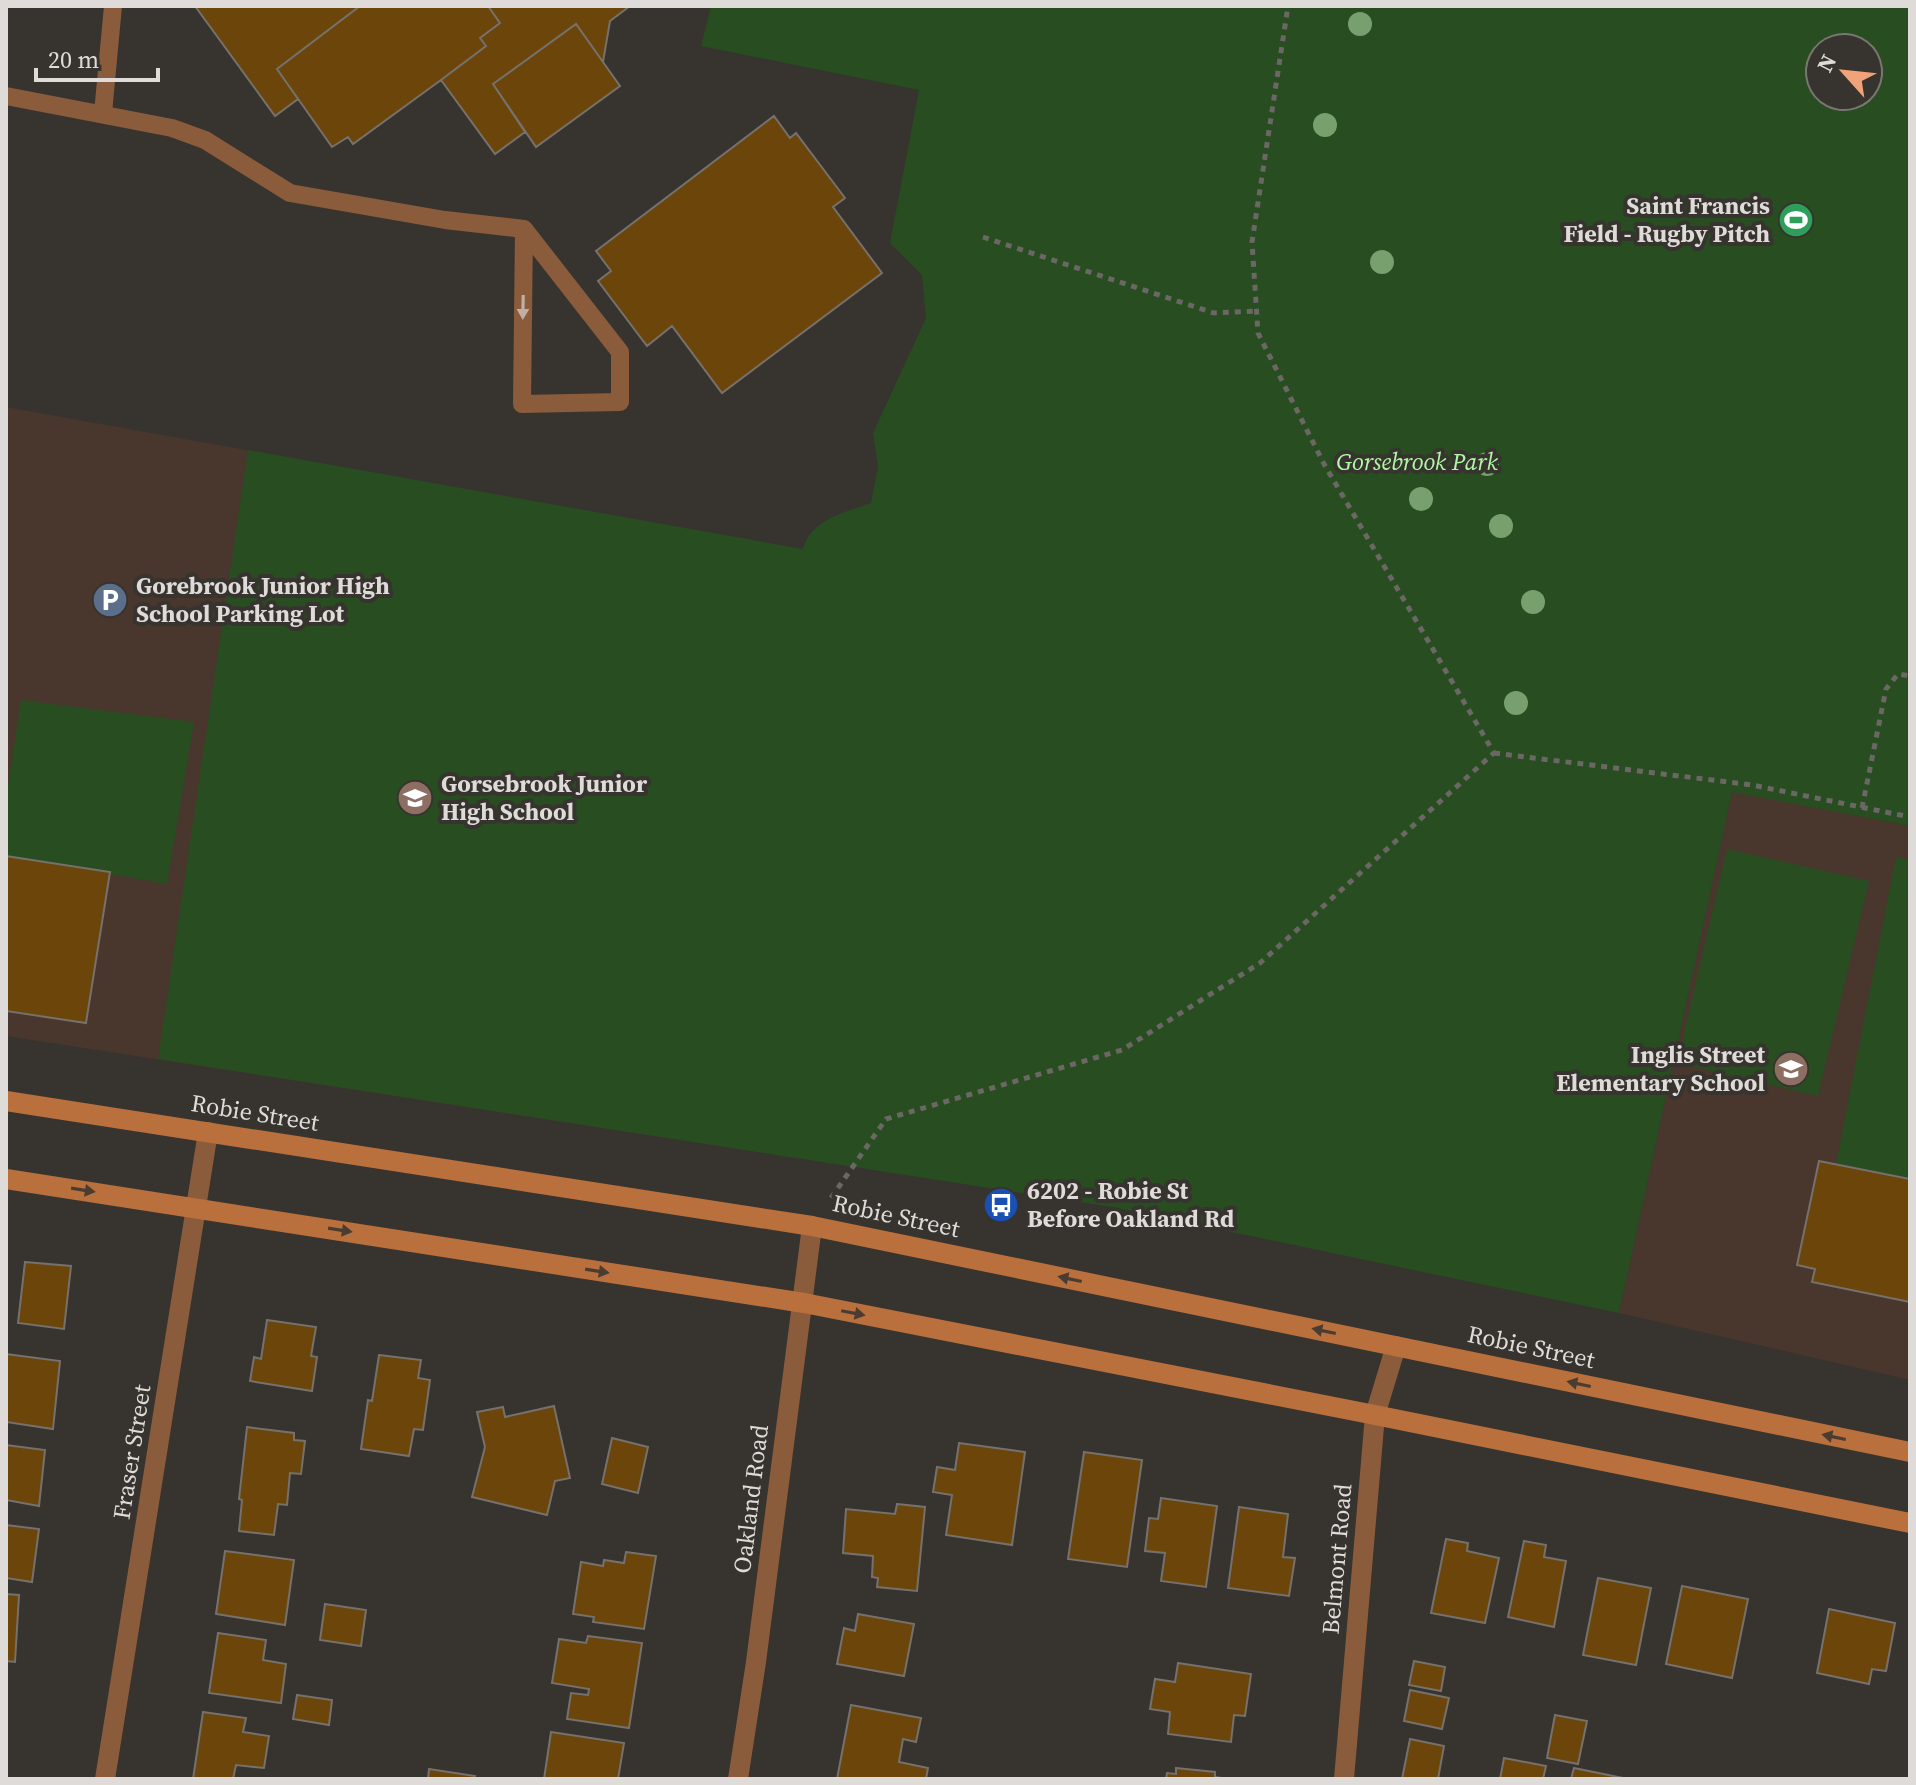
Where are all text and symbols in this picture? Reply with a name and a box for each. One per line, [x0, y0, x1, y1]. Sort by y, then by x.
scale bar [36, 32, 158, 82]
north arrow [1804, 32, 1884, 112]
text: 20 m [48, 43, 99, 76]
text: N [1809, 49, 1843, 77]
place label: Saint Francis Field - Rugby Pitch [1563, 189, 1770, 250]
sports icon: Saint Francis Field - Rugby Pitch [1777, 201, 1815, 239]
one-way arrow [517, 295, 529, 320]
park label: Gorsebrook Park [1336, 445, 1498, 478]
place label: Gorebrook Junior High School Parking Lot [136, 569, 390, 630]
parking icon: Gorebrook Junior High School Parking Lot [91, 581, 129, 619]
place label: Gorsebrook Junior High School [441, 767, 648, 828]
school or university icon: Gorsebrook Junior High School [396, 779, 434, 817]
place label: Inglis Street Elementary School [1556, 1038, 1765, 1099]
school or university icon: Inglis Street Elementary School [1772, 1050, 1810, 1088]
street label: Robie Street [189, 1086, 322, 1139]
place label: 6202 - Robie St Before Oakland Rd [1027, 1174, 1234, 1235]
one-way arrow [71, 1184, 96, 1197]
street label: Robie Street [829, 1186, 963, 1245]
bus stop icon: 6202 - Robie St Before Oakland Rd [982, 1186, 1020, 1224]
one-way arrow [328, 1224, 353, 1237]
one-way arrow [585, 1265, 610, 1277]
one-way arrow [1057, 1272, 1082, 1284]
one-way arrow [841, 1307, 866, 1320]
street label: Robie Street [1464, 1317, 1598, 1376]
one-way arrow [1312, 1324, 1337, 1337]
one-way arrow [1566, 1377, 1591, 1389]
street label: Fraser Street [105, 1382, 158, 1522]
street label: Oakland Road [725, 1422, 776, 1575]
one-way arrow [1821, 1430, 1846, 1442]
street label: Belmont Road [1313, 1482, 1360, 1636]

